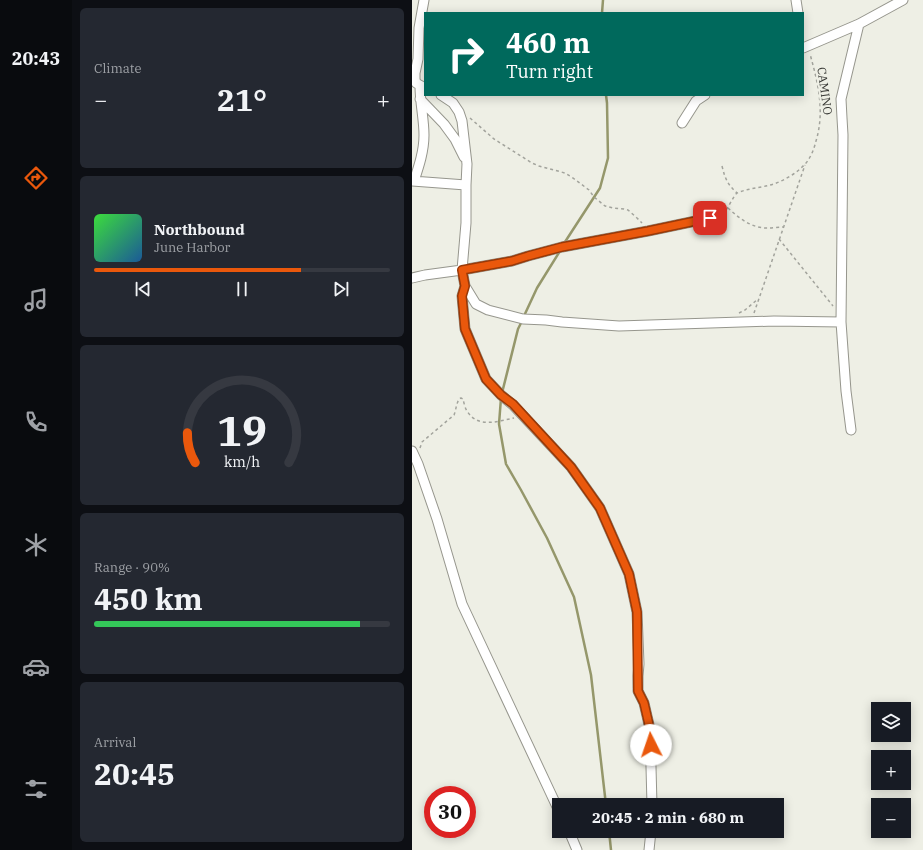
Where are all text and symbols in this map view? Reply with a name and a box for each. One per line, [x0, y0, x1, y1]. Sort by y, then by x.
text: 460 m [506, 24, 590, 61]
icon: right [440, 28, 492, 80]
text: 20:43 [12, 47, 60, 70]
text: Climate [94, 60, 141, 77]
text: Turn right [506, 60, 593, 83]
street label: CAMINO [814, 66, 836, 116]
text: 21° [217, 80, 267, 119]
text: − [94, 85, 107, 114]
text: + [377, 85, 390, 114]
icon: directions [22, 164, 50, 192]
pin [693, 201, 727, 235]
icon: arrive [699, 207, 721, 229]
text: Northbound [154, 220, 245, 239]
text: June Harbor [154, 239, 230, 256]
icon: previous [132, 278, 154, 300]
icon: pause [231, 278, 253, 300]
icon: next [330, 278, 352, 300]
icon: music [22, 286, 50, 314]
text: 19 [217, 403, 267, 457]
icon: phone [22, 408, 50, 436]
text: km/h [224, 452, 260, 471]
icon: climate [22, 531, 50, 559]
text: Range · 90% [94, 559, 170, 576]
text: 450 km [94, 579, 203, 618]
icon: car [22, 653, 50, 681]
map controls [871, 702, 911, 838]
button: layers [871, 702, 911, 742]
position arrow [630, 724, 672, 766]
text: Arrival [94, 734, 136, 751]
button: + [871, 750, 911, 790]
text: 20:45 [94, 754, 175, 793]
icon: filters [22, 775, 50, 803]
speed limit sign: 30 [424, 786, 476, 838]
button: − [871, 798, 911, 838]
text: 20:45 · 2 min · 680 m [592, 808, 744, 827]

